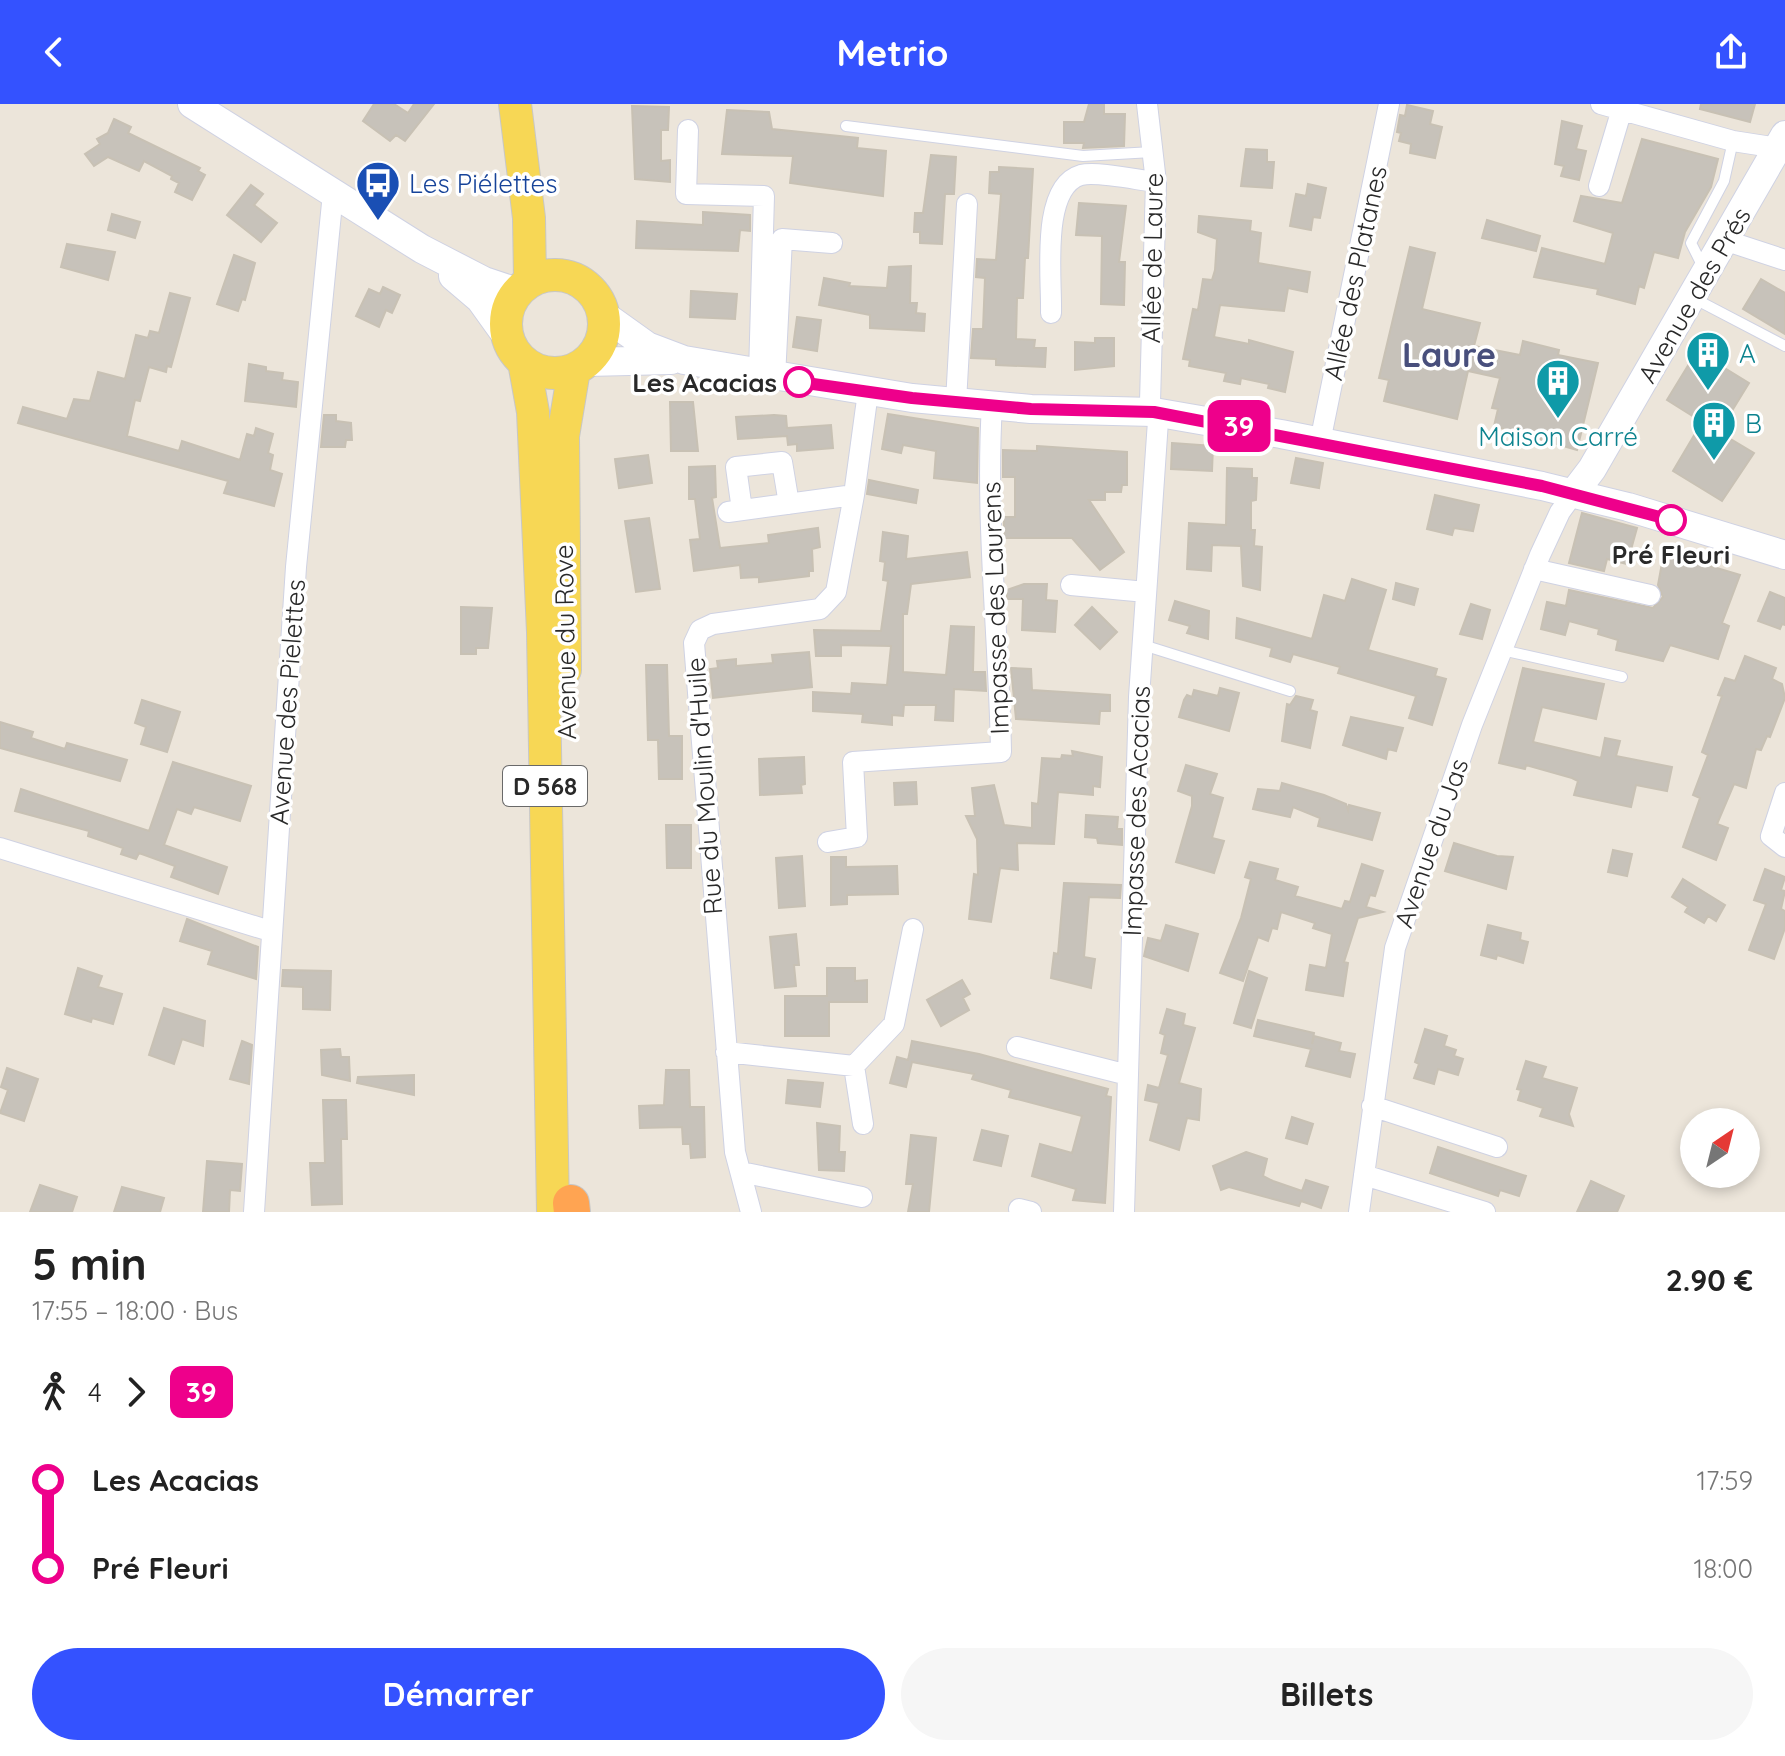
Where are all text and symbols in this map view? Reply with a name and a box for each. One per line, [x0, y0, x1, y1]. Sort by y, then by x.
icon: back [32, 30, 76, 74]
text: Metrio [836, 30, 949, 75]
icon: share [1709, 30, 1753, 74]
bus stop icon: Les Piélettes [354, 159, 402, 222]
street label: Allée des Platanes [1316, 163, 1394, 383]
place label: Les Piélettes [409, 167, 557, 200]
street label: Allée de Laure [1134, 172, 1170, 344]
street label: Avenue des Prés [1631, 202, 1757, 388]
building icon: A [1684, 329, 1732, 392]
district label: Laure [1402, 333, 1496, 376]
place label: A [1739, 337, 1756, 369]
building icon: Maison Carré [1534, 357, 1582, 420]
place label: Les Acacias [632, 366, 777, 399]
marker: Les Acacias [784, 367, 814, 397]
building icon: B [1690, 399, 1738, 462]
line badge: 39 [1203, 400, 1275, 452]
place label: B [1745, 407, 1762, 440]
text: 39 [1224, 408, 1254, 443]
place label: Maison Carré [1478, 420, 1638, 453]
street label: Impasse des Laurens [974, 481, 1016, 735]
marker: Pré Fleuri [1656, 505, 1686, 535]
place label: Pré Fleuri [1612, 538, 1730, 571]
street label: Avenue du Rove [547, 544, 583, 740]
street label: Avenue des Pielettes [262, 578, 312, 826]
street label: Rue du Moulin d'Huile [679, 656, 729, 916]
street label: Impasse des Acacias [1115, 685, 1157, 937]
street label: Avenue du Jas [1387, 754, 1475, 932]
road number: D 568 [503, 766, 587, 806]
north arrow [1680, 1108, 1760, 1188]
map controls [1680, 1108, 1760, 1188]
text: 5 min [32, 1236, 147, 1291]
text: 2.90 € [1666, 1261, 1753, 1299]
text: 17:55 – 18:00 · Bus [32, 1294, 238, 1327]
icon: walk [32, 1370, 76, 1414]
icon: forward [114, 1370, 158, 1414]
text: 39 [186, 1374, 217, 1409]
text: 4 [88, 1376, 102, 1409]
text: Les Acacias [92, 1461, 259, 1499]
text: 17:59 [1697, 1464, 1753, 1497]
text: Pré Fleuri [92, 1549, 229, 1587]
text: 18:00 [1694, 1552, 1753, 1585]
button: Démarrer [32, 1648, 885, 1740]
button: Billets [901, 1648, 1753, 1740]

